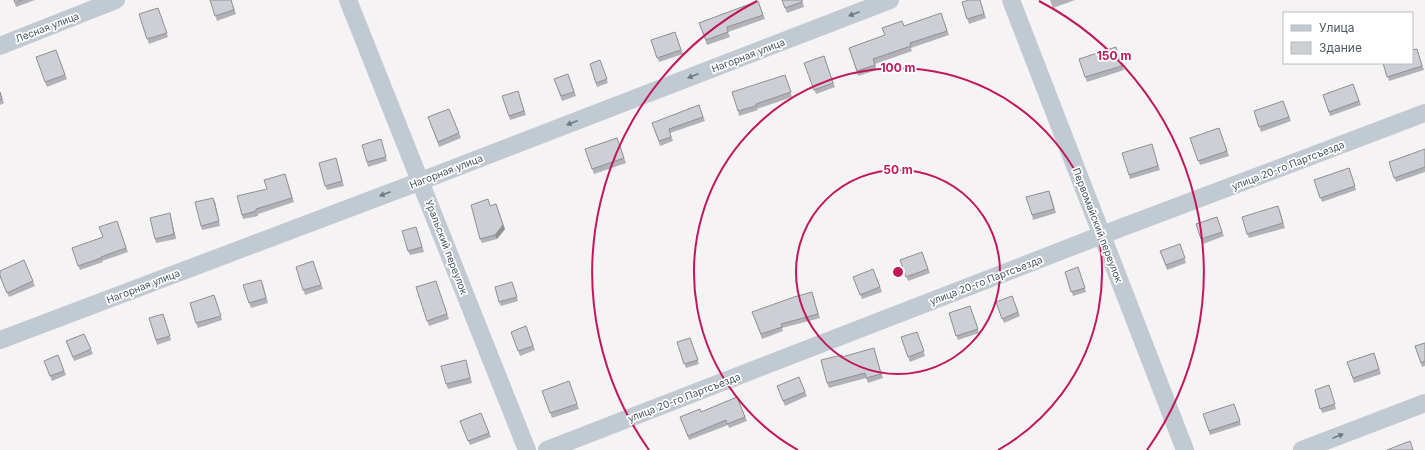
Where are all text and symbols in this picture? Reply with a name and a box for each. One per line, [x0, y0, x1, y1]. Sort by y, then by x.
street label: Лесная улица [13, 9, 81, 45]
one-way arrow [848, 11, 859, 17]
legend [1283, 12, 1413, 64]
text: Улица [1319, 20, 1354, 35]
street label: Нагорная улица [710, 35, 786, 75]
text: Здание [1319, 40, 1362, 55]
text: 150 m [1097, 48, 1131, 63]
text: 100 m [880, 60, 916, 75]
one-way arrow [687, 73, 699, 79]
one-way arrow [565, 120, 577, 126]
street label: улица 20-го Партсъезда [1230, 138, 1346, 192]
street label: Нагорная улица [408, 151, 484, 191]
text: 50 m [883, 162, 913, 177]
street label: Первомайский переулок [1071, 166, 1126, 285]
one-way arrow [379, 192, 391, 198]
street label: Уральский переулок [423, 198, 471, 297]
street label: улица 20-го Партсъезда [928, 253, 1044, 307]
centre of rings [891, 265, 905, 279]
street label: Нагорная улица [105, 266, 181, 306]
street label: улица 20-го Партсъезда [626, 370, 742, 424]
one-way arrow [1333, 432, 1345, 438]

